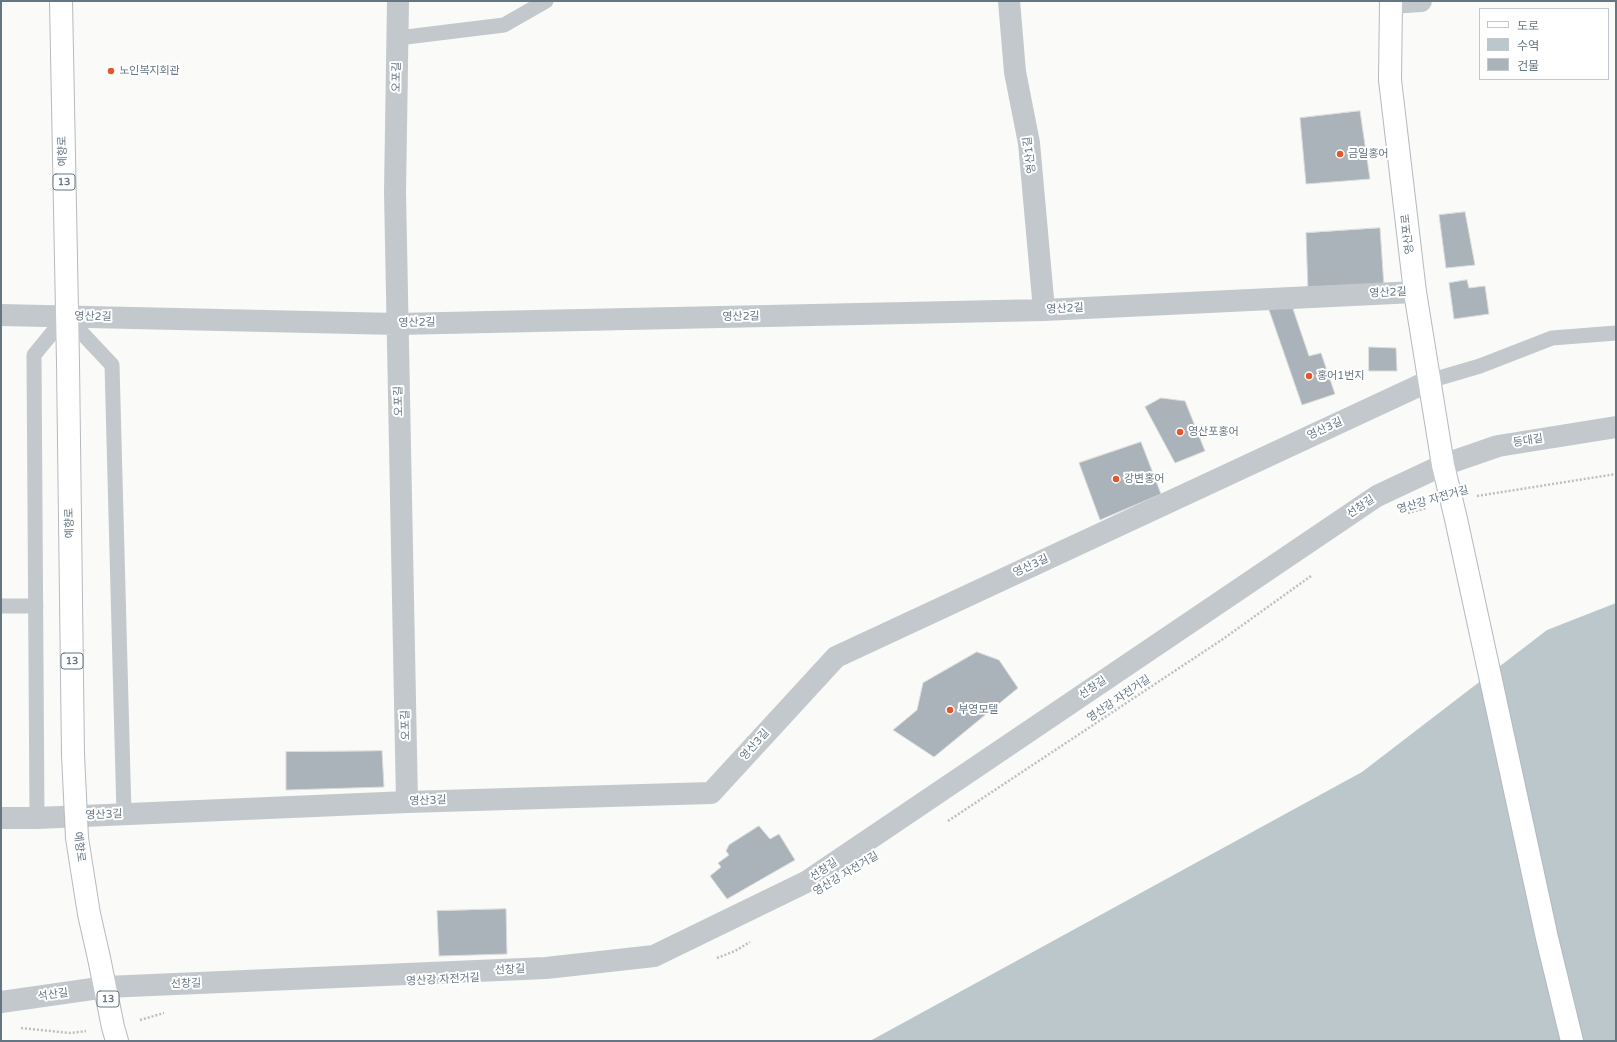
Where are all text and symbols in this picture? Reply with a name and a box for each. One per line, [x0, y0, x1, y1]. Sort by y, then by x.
legend [1479, 8, 1609, 80]
text: 도로 [1517, 19, 1539, 33]
text: 수역 [1517, 39, 1539, 53]
text: 건물 [1517, 59, 1539, 73]
street label: 오포길 [390, 62, 404, 92]
place label: 노인복지회관 [119, 64, 180, 78]
marker: 노인복지회관 [106, 66, 116, 76]
street label: 예향로 [56, 136, 70, 166]
street label: 영산1길 [1021, 136, 1039, 174]
place label: 금일홍어 [1348, 147, 1388, 161]
marker: 금일홍어 [1335, 149, 1345, 159]
road number: 13 [53, 174, 75, 190]
street label: 영산포로 [1399, 213, 1417, 255]
street label: 영산2길 [1369, 285, 1407, 301]
street label: 영산2길 [1046, 301, 1084, 317]
street label: 영산2길 [74, 310, 112, 324]
street label: 영산2길 [722, 310, 760, 324]
street label: 영산2길 [398, 316, 436, 330]
place label: 홍어1번지 [1317, 369, 1364, 383]
marker: 홍어1번지 [1304, 371, 1314, 381]
street label: 오포길 [392, 386, 406, 416]
street label: 영산3길 [1305, 415, 1345, 443]
place label: 영산포홍어 [1188, 425, 1239, 439]
marker: 영산포홍어 [1175, 427, 1185, 437]
street label: 등대길 [1512, 432, 1544, 450]
place label: 강변홍어 [1124, 472, 1164, 486]
marker: 강변홍어 [1111, 474, 1121, 484]
street label: 영산강 자전거길 [1396, 483, 1470, 517]
street label: 선창길 [1345, 493, 1377, 521]
street label: 예향로 [63, 508, 77, 538]
street label: 영산3길 [1011, 552, 1051, 580]
road number: 13 [61, 653, 83, 669]
street label: 영산강 자전거길 [1085, 673, 1153, 725]
street label: 선창길 [1077, 674, 1109, 702]
place label: 부영모텔 [958, 703, 998, 717]
marker: 부영모텔 [945, 705, 955, 715]
street label: 오포길 [399, 710, 413, 740]
street label: 영산3길 [738, 727, 772, 763]
street label: 영산3길 [409, 794, 447, 808]
street label: 영산3길 [85, 808, 123, 822]
street label: 예향로 [71, 831, 87, 863]
street label: 영산강 자전거길 [811, 849, 881, 899]
street label: 선창길 [808, 856, 840, 884]
street label: 선창길 [494, 963, 526, 977]
street label: 영산강 자전거길 [406, 971, 480, 989]
street label: 선창길 [171, 977, 201, 991]
street label: 석산길 [37, 986, 69, 1004]
road number: 13 [97, 991, 119, 1007]

